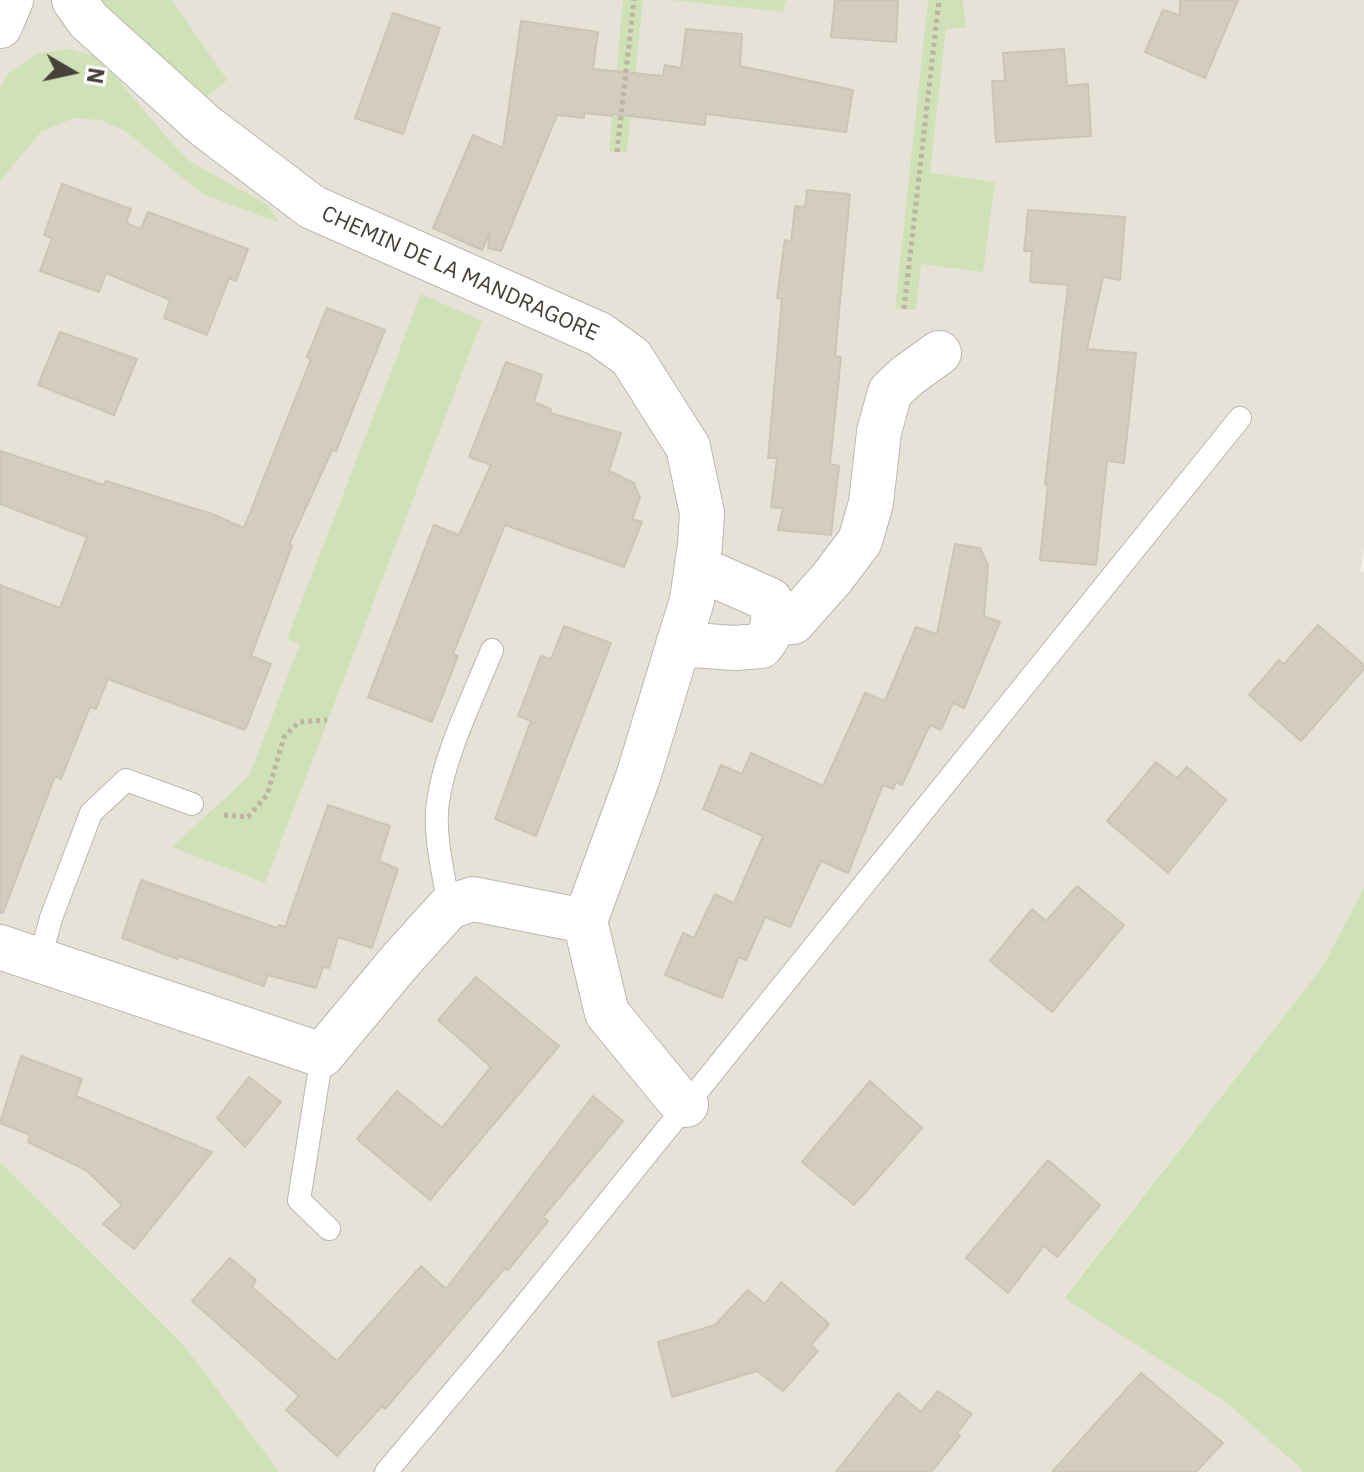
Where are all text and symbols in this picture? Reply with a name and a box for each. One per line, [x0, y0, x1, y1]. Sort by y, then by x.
north arrow [32, 32, 112, 112]
text: N [81, 66, 112, 86]
street label: CHEMIN DE LA MANDRAGORE [317, 201, 603, 347]

